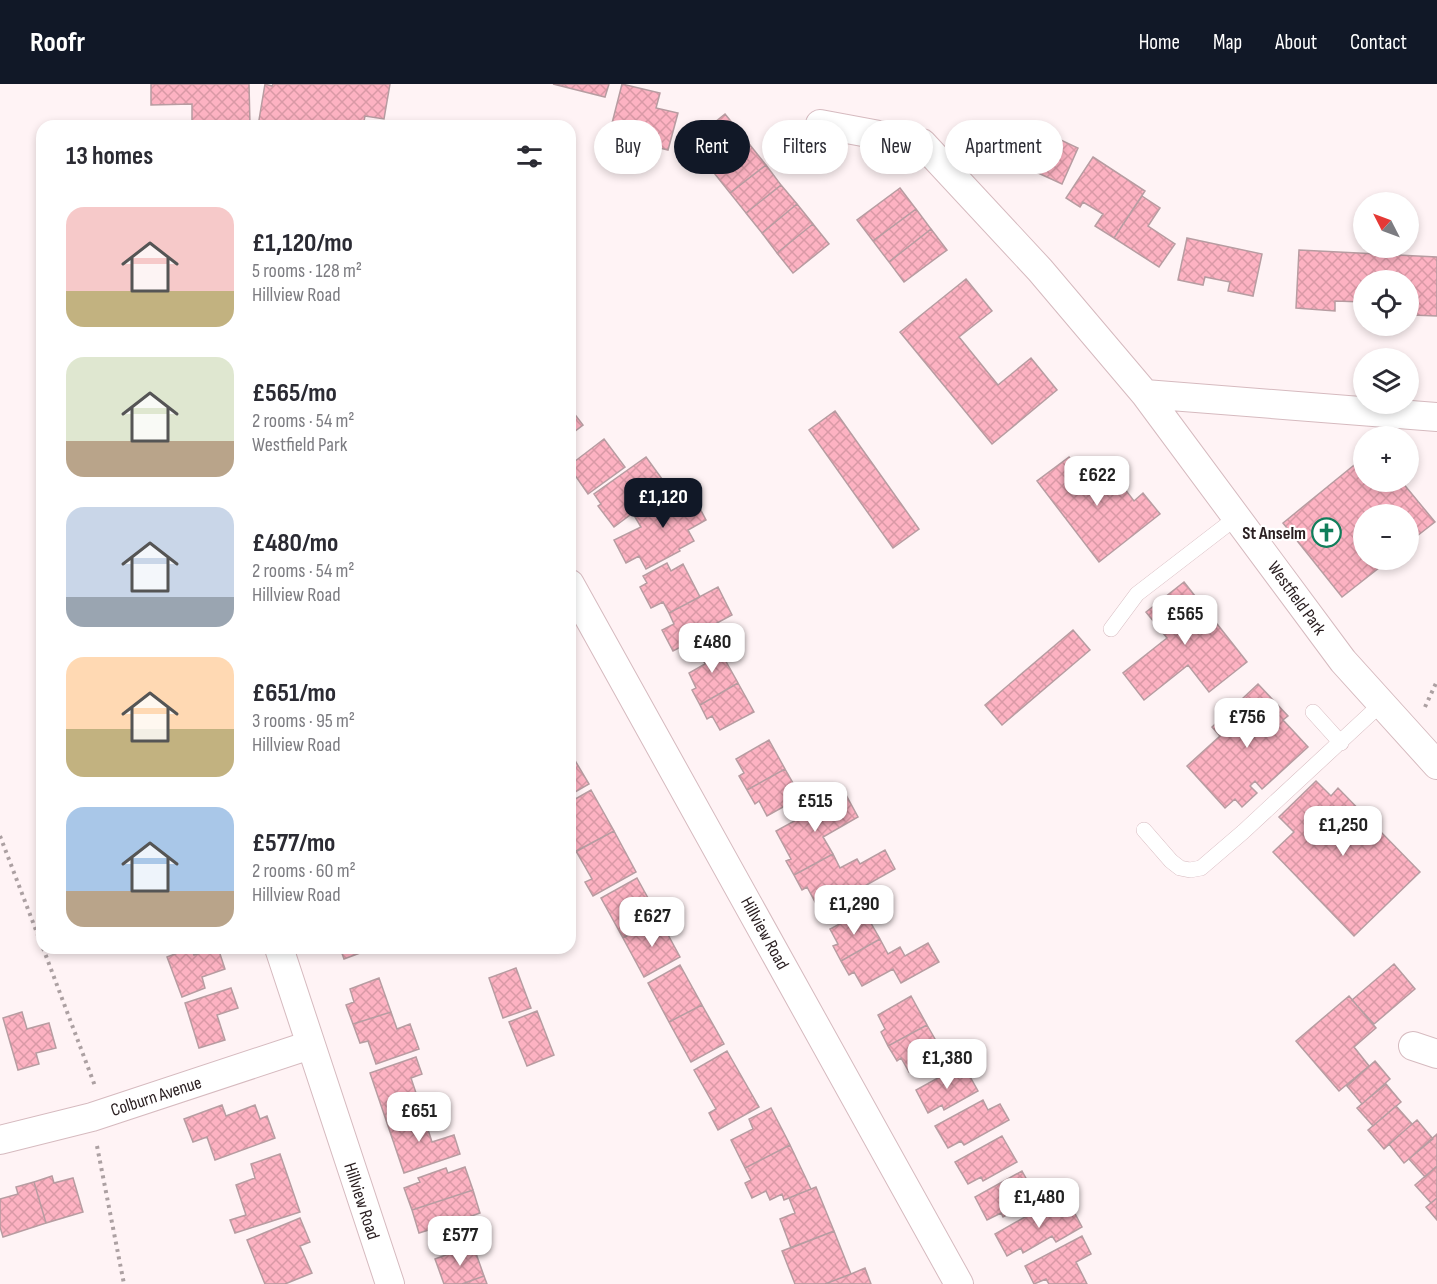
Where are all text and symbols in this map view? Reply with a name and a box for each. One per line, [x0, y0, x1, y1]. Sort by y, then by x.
text: Roofr [30, 26, 85, 59]
text: Home [1139, 30, 1180, 55]
text: Map [1213, 30, 1242, 55]
text: About [1275, 30, 1317, 55]
text: Contact [1350, 30, 1407, 55]
chip: Buy [594, 120, 662, 174]
chip: Rent [674, 120, 750, 174]
chip: Filters [762, 120, 848, 174]
chip: New [860, 120, 933, 174]
chip: Apartment [945, 120, 1063, 174]
icon: filters [513, 140, 546, 173]
text: 13 homes [66, 141, 153, 172]
north arrow [1353, 192, 1419, 258]
map controls [1353, 192, 1419, 570]
text: £1,120/mo [252, 228, 353, 259]
icon: home [114, 231, 186, 303]
text: 5 rooms · 128 m² [252, 259, 362, 283]
button: locate [1353, 270, 1419, 336]
text: Hillview Road [252, 283, 340, 307]
button: layers [1353, 348, 1419, 414]
text: £565/mo [252, 378, 337, 409]
icon: home [114, 381, 186, 453]
text: 2 rooms · 54 m² [252, 409, 354, 433]
button: + [1353, 426, 1419, 492]
text: Westfield Park [252, 433, 347, 457]
pin: £622 [1061, 456, 1133, 507]
text: £622 [1078, 463, 1116, 487]
pin: £1,120 [614, 478, 712, 529]
text: £1,120 [638, 485, 688, 509]
button: − [1353, 504, 1419, 570]
church icon: St Anselm [1311, 517, 1343, 549]
place label: St Anselm [1242, 523, 1306, 544]
text: £480/mo [252, 528, 338, 559]
icon: home [114, 531, 186, 603]
street label: Westfield Park [1263, 557, 1330, 639]
text: 2 rooms · 54 m² [252, 559, 354, 583]
text: Hillview Road [252, 583, 340, 607]
pin: £565 [1149, 595, 1221, 646]
text: £565 [1166, 602, 1204, 626]
pin: £480 [676, 623, 748, 674]
text: £480 [693, 630, 731, 654]
text: £651/mo [252, 678, 336, 709]
icon: home [114, 681, 186, 753]
pin: £756 [1211, 698, 1283, 749]
text: £756 [1228, 705, 1266, 729]
text: 3 rooms · 95 m² [252, 709, 355, 733]
text: Hillview Road [252, 733, 340, 757]
pin: £515 [779, 782, 851, 833]
text: £515 [797, 789, 833, 813]
pin: £1,250 [1294, 806, 1392, 857]
text: £1,250 [1318, 813, 1368, 837]
text: £577/mo [252, 828, 335, 859]
icon: home [114, 831, 186, 903]
text: 2 rooms · 60 m² [252, 859, 356, 883]
text: Hillview Road [252, 883, 340, 907]
pin: £1,290 [805, 885, 903, 936]
text: £1,290 [829, 892, 879, 916]
street label: Hillview Road [736, 893, 793, 973]
pin: £627 [616, 897, 688, 948]
text: £627 [633, 904, 671, 928]
pin: £1,380 [898, 1039, 996, 1090]
text: £1,380 [922, 1046, 972, 1070]
street label: Colburn Avenue [108, 1072, 204, 1121]
pin: £651 [383, 1092, 455, 1143]
text: £651 [401, 1099, 437, 1123]
street label: Hillview Road [339, 1160, 384, 1242]
pin: £1,480 [990, 1178, 1088, 1229]
text: £1,480 [1013, 1185, 1065, 1209]
pin: £577 [424, 1216, 496, 1267]
text: £577 [442, 1223, 478, 1247]

